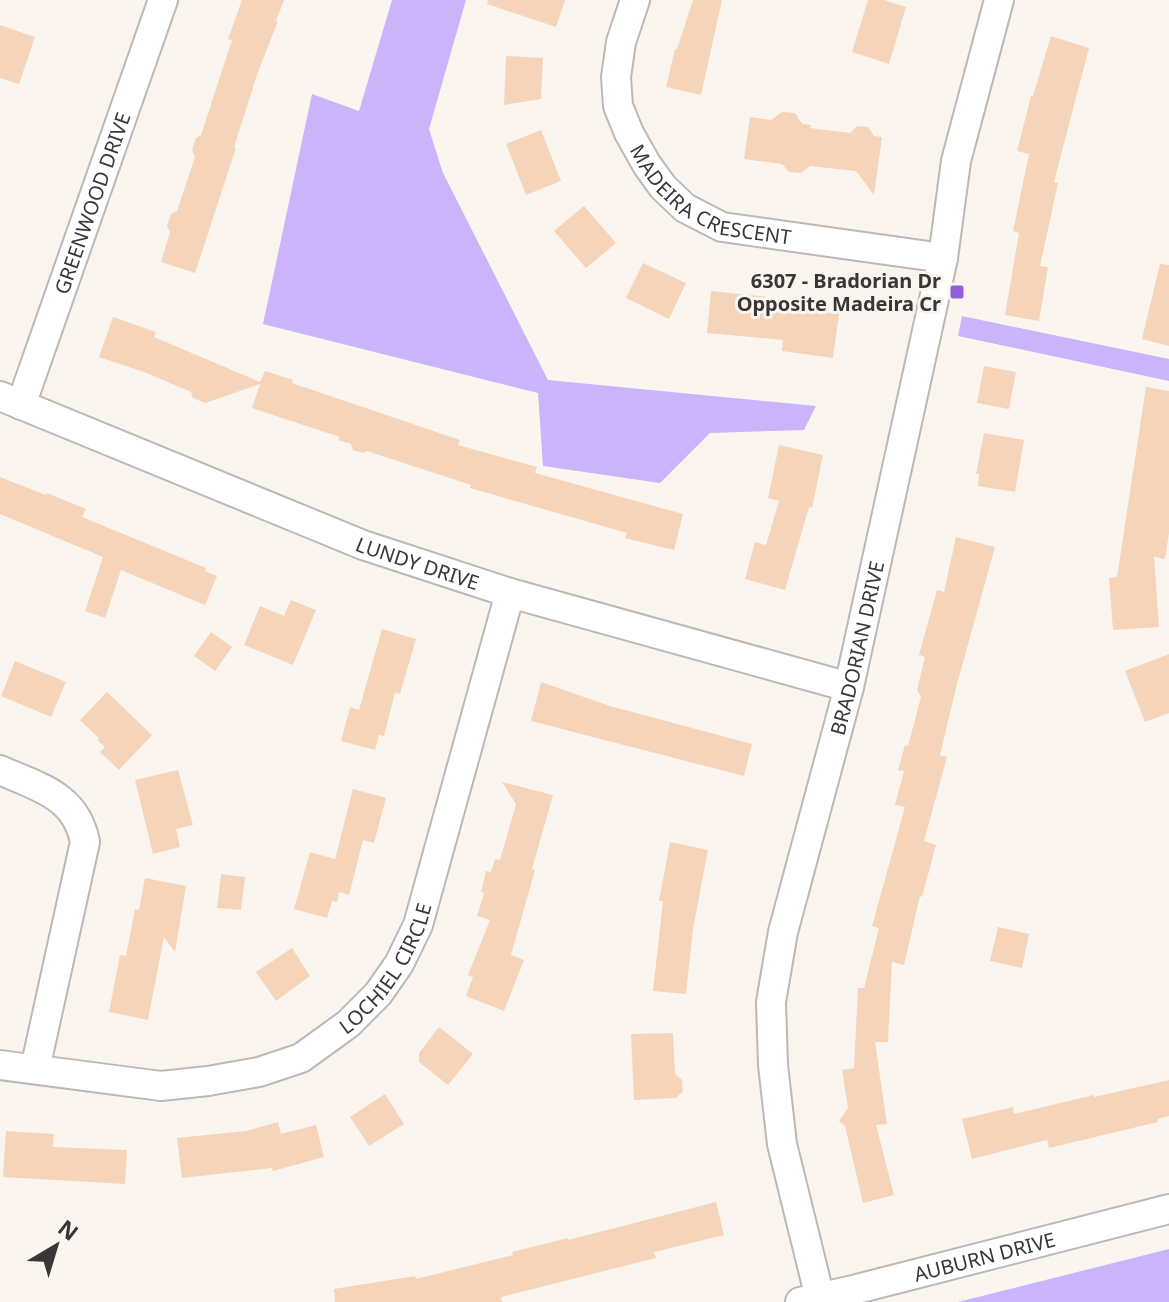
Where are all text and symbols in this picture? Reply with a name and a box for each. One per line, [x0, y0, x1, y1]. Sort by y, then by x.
street label: GREENWOOD DRIVE [47, 109, 136, 298]
street label: MADEIRA CRESCENT [624, 139, 793, 250]
place label: 6307 - Bradorian Dr Opposite Madeira Cr [737, 267, 941, 317]
marker: 6307 - Bradorian Dr Opposite Madeira Cr [948, 283, 966, 301]
street label: LUNDY DRIVE [352, 530, 483, 596]
street label: BRADORIAN DRIVE [823, 558, 890, 738]
street label: LOCHIEL CIRCLE [333, 900, 437, 1040]
north arrow [16, 1206, 96, 1286]
text: N [53, 1212, 85, 1247]
street label: AUBURN DRIVE [911, 1225, 1058, 1287]

